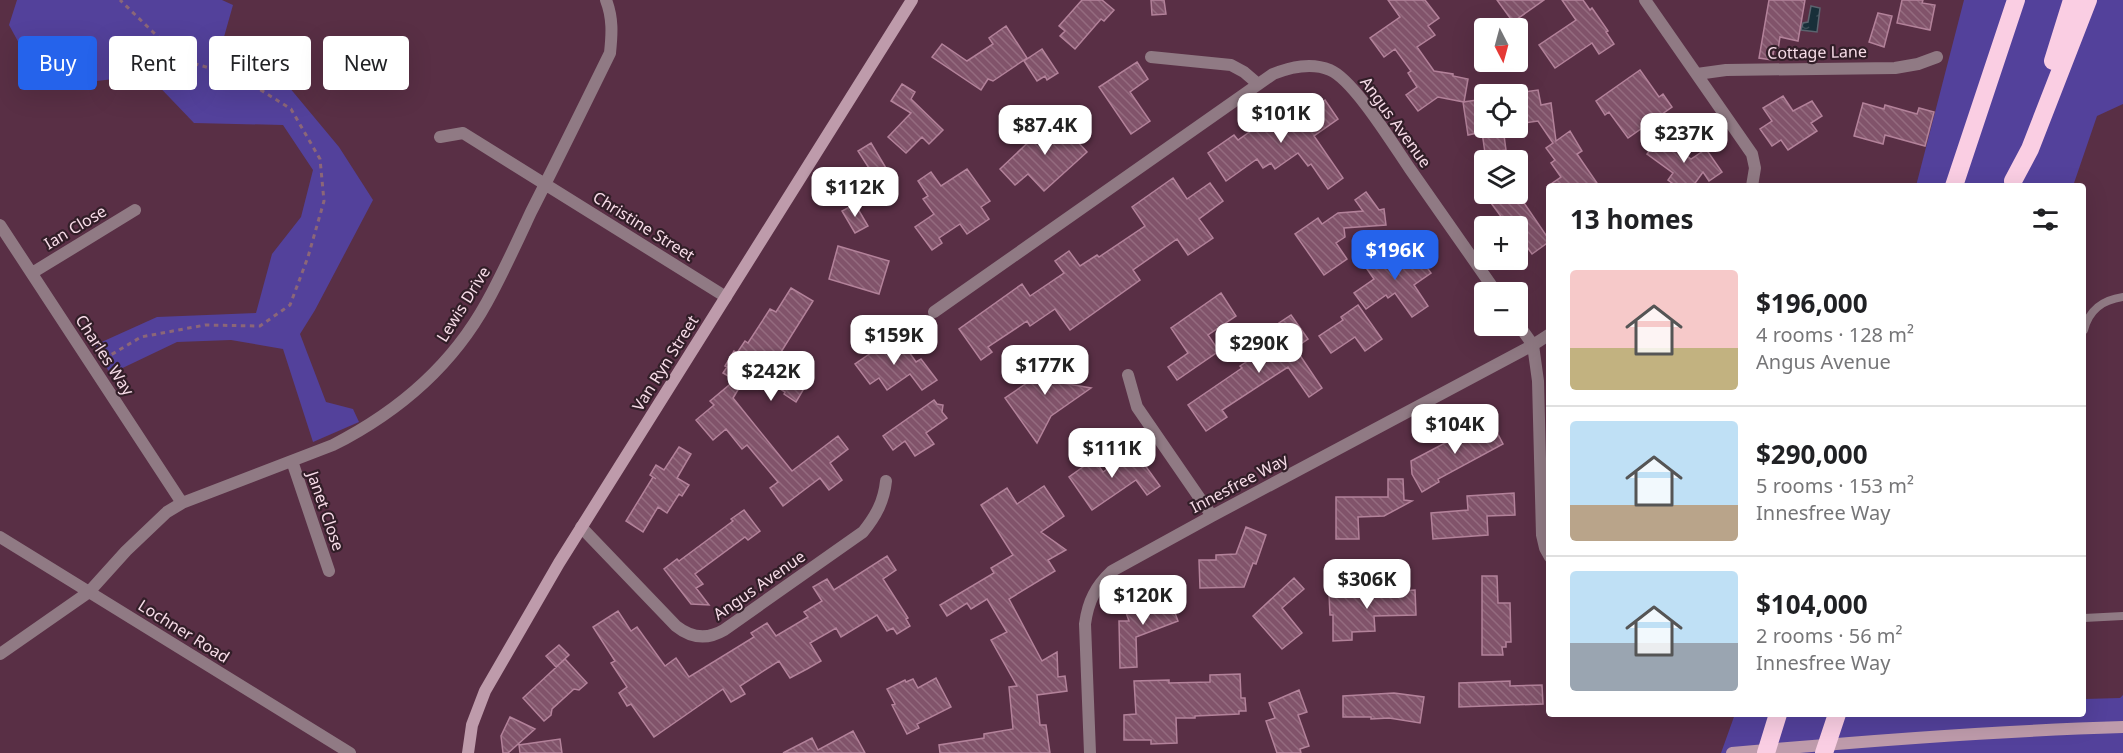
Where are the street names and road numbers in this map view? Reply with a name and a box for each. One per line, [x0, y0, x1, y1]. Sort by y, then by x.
street label: Cottage Lane [1767, 40, 1867, 64]
street label: Angus Avenue [1355, 72, 1437, 172]
street label: Christine Street [589, 186, 699, 266]
street label: Ian Close [40, 200, 110, 254]
street label: Lewis Drive [431, 262, 495, 346]
street label: Charles Way [71, 310, 140, 400]
street label: Van Ryn Street [627, 311, 703, 415]
street label: Innesfree Way [1186, 448, 1292, 518]
street label: Janet Close [301, 466, 350, 554]
street label: Angus Avenue [709, 545, 809, 625]
street label: Lochner Road [134, 594, 234, 668]

